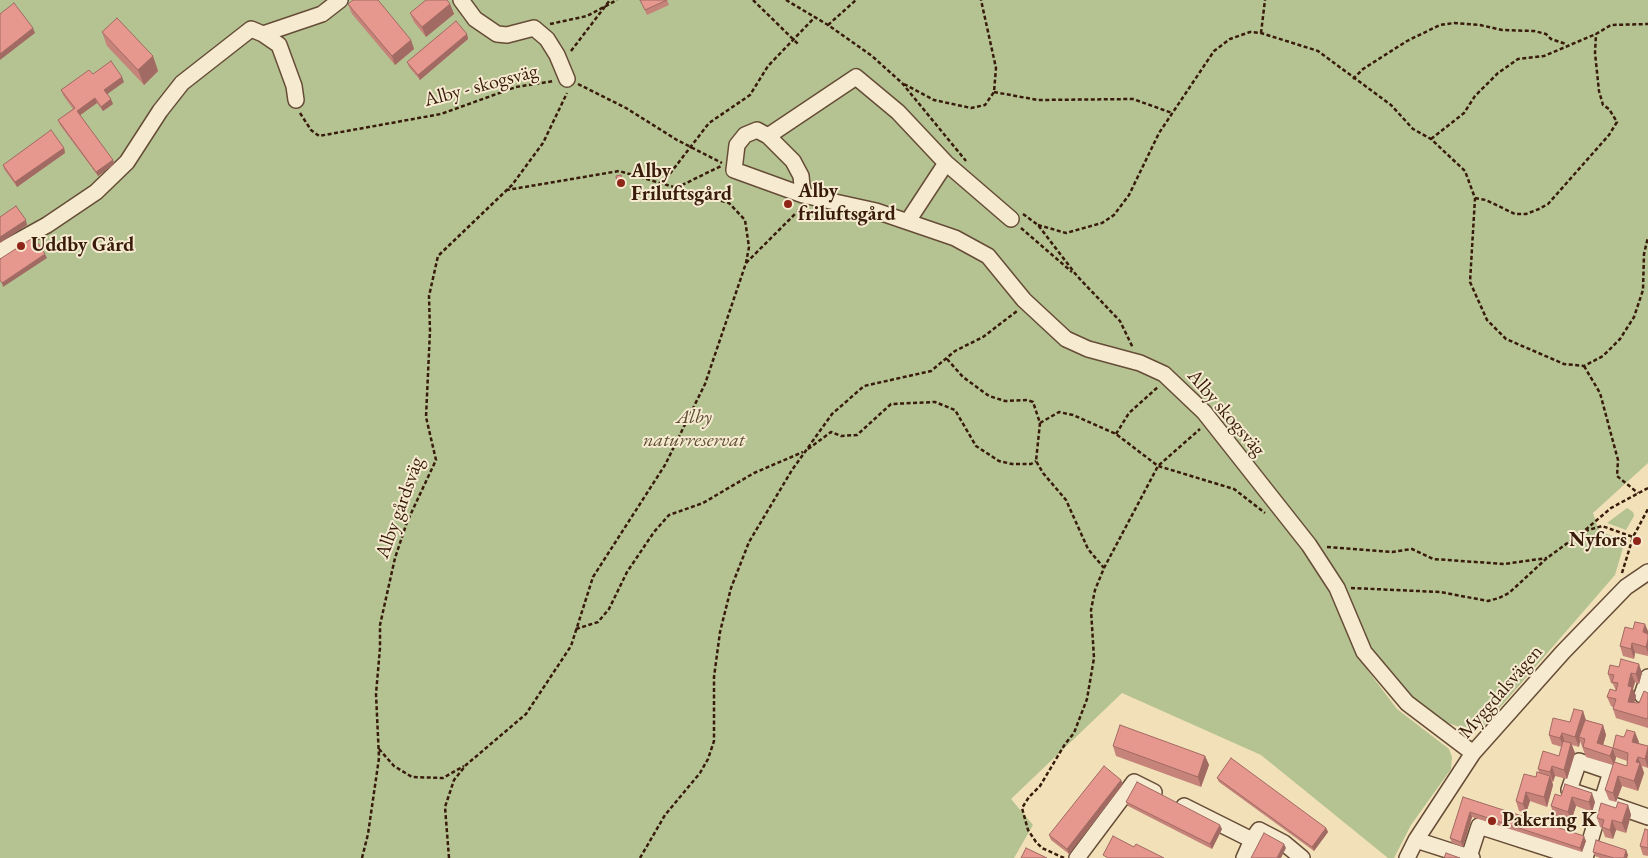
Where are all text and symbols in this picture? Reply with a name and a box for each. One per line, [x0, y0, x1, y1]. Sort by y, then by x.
street label: Alby - skogsväg [422, 59, 540, 113]
place label: Alby Friluftsgård [631, 160, 732, 207]
marker: Alby Friluftsgård [615, 177, 627, 189]
place label: Alby friluftsgård [798, 180, 896, 227]
marker: Alby friluftsgård [782, 198, 794, 210]
place label: Uddby Gård [31, 234, 134, 258]
marker: Uddby Gård [15, 240, 27, 252]
street label: Alby skogsväg [1182, 365, 1270, 461]
park label: Alby naturreservat [643, 406, 745, 453]
street label: Alby gårdsväg [371, 454, 429, 562]
place label: Nyfors [1569, 529, 1627, 553]
marker: Nyfors [1631, 535, 1643, 547]
street label: Myggdalsvägen [1454, 640, 1548, 744]
place label: Pakering K [1502, 809, 1597, 833]
marker: Pakering K [1486, 815, 1498, 827]

